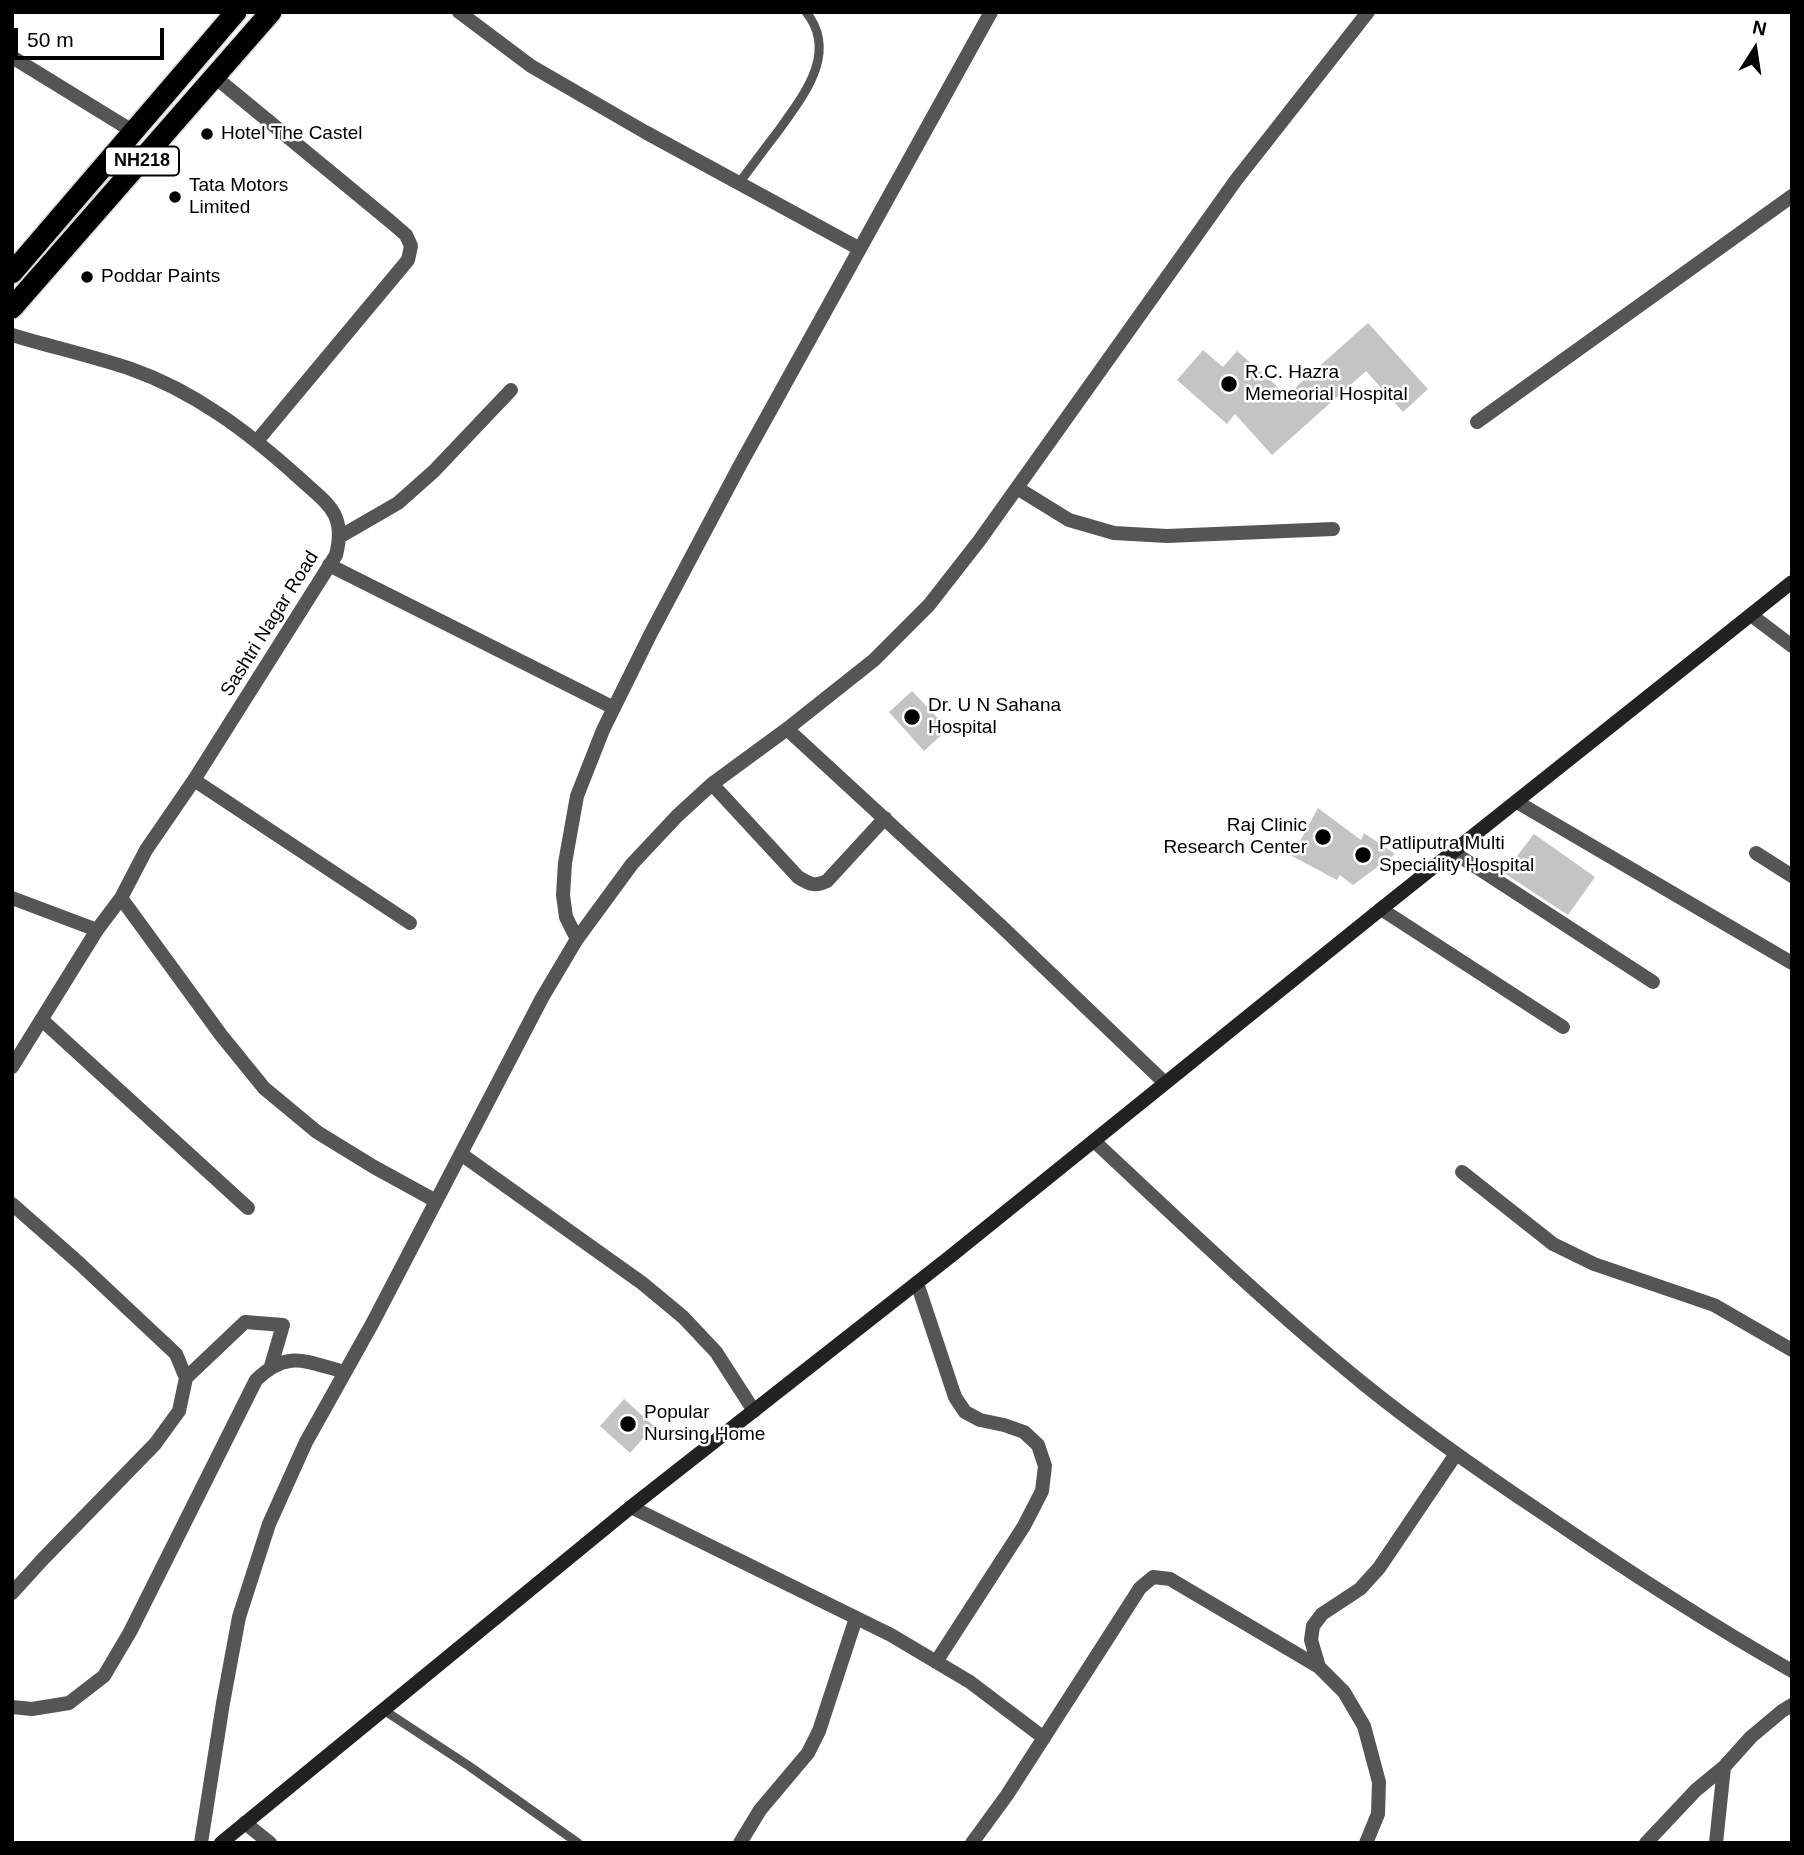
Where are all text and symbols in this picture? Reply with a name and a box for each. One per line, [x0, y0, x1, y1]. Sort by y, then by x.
scale bar [18, 14, 168, 58]
north arrow [1720, 14, 1790, 84]
text: N [1751, 16, 1768, 40]
text: 50 m [27, 28, 74, 51]
place label: Hotel The Castel [221, 123, 363, 145]
marker: Hotel The Castel [199, 126, 215, 142]
road number: NH218 [105, 146, 179, 176]
place label: Tata Motors Limited [189, 175, 288, 219]
marker: Tata Motors Limited [167, 189, 183, 205]
place label: Poddar Paints [101, 266, 220, 288]
marker: Poddar Paints [79, 269, 95, 285]
place label: R.C. Hazra Memeorial Hospital [1245, 362, 1408, 406]
marker: R.C. Hazra Memeorial Hospital [1219, 374, 1239, 394]
street label: Sashtri Nagar Road [216, 547, 324, 701]
place label: Dr. U N Sahana Hospital [928, 695, 1061, 739]
marker: Dr. U N Sahana Hospital [902, 707, 922, 727]
place label: Raj Clinic Research Center [1163, 815, 1307, 859]
marker: Raj Clinic Research Center [1313, 827, 1333, 847]
place label: Patliputra Multi Speciality Hospital [1379, 833, 1534, 877]
marker: Patliputra Multi Speciality Hospital [1353, 845, 1373, 865]
place label: Popular Nursing Home [644, 1402, 765, 1446]
marker: Popular Nursing Home [618, 1414, 638, 1434]

